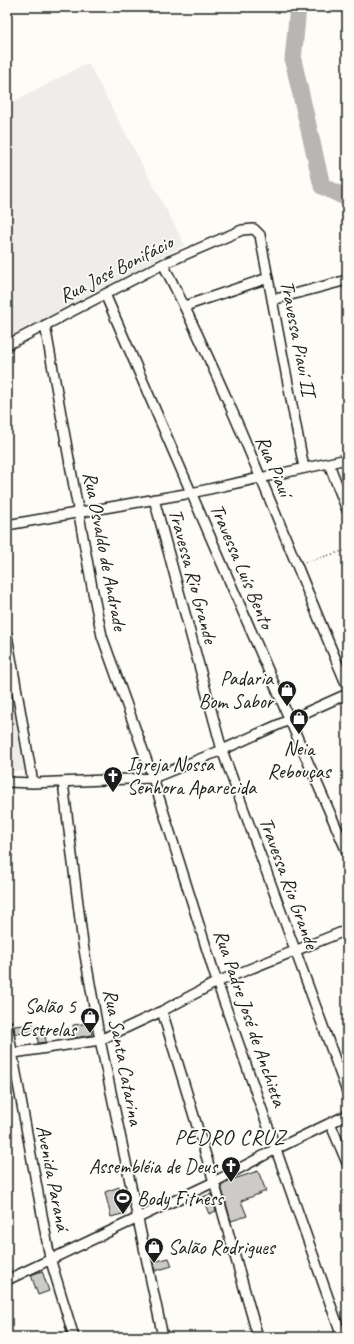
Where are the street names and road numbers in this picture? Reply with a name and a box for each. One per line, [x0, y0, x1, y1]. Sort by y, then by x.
street label: Rua José Bonifácio [55, 229, 179, 308]
street label: Travessa Piauí II [275, 278, 322, 402]
street label: Rua Piauí [250, 432, 300, 504]
street label: Rua Osvaldo de Andrade [77, 470, 133, 634]
street label: Travessa Luís Bento [204, 500, 280, 634]
street label: Travessa Rio Grande [163, 506, 223, 647]
street label: Travessa Rio Grande [254, 814, 325, 954]
street label: Rua Padre José de Anchieta [208, 926, 292, 1111]
street label: Rua Santa Catarina [98, 987, 149, 1129]
street label: Avenida Paraná [31, 1123, 76, 1235]

